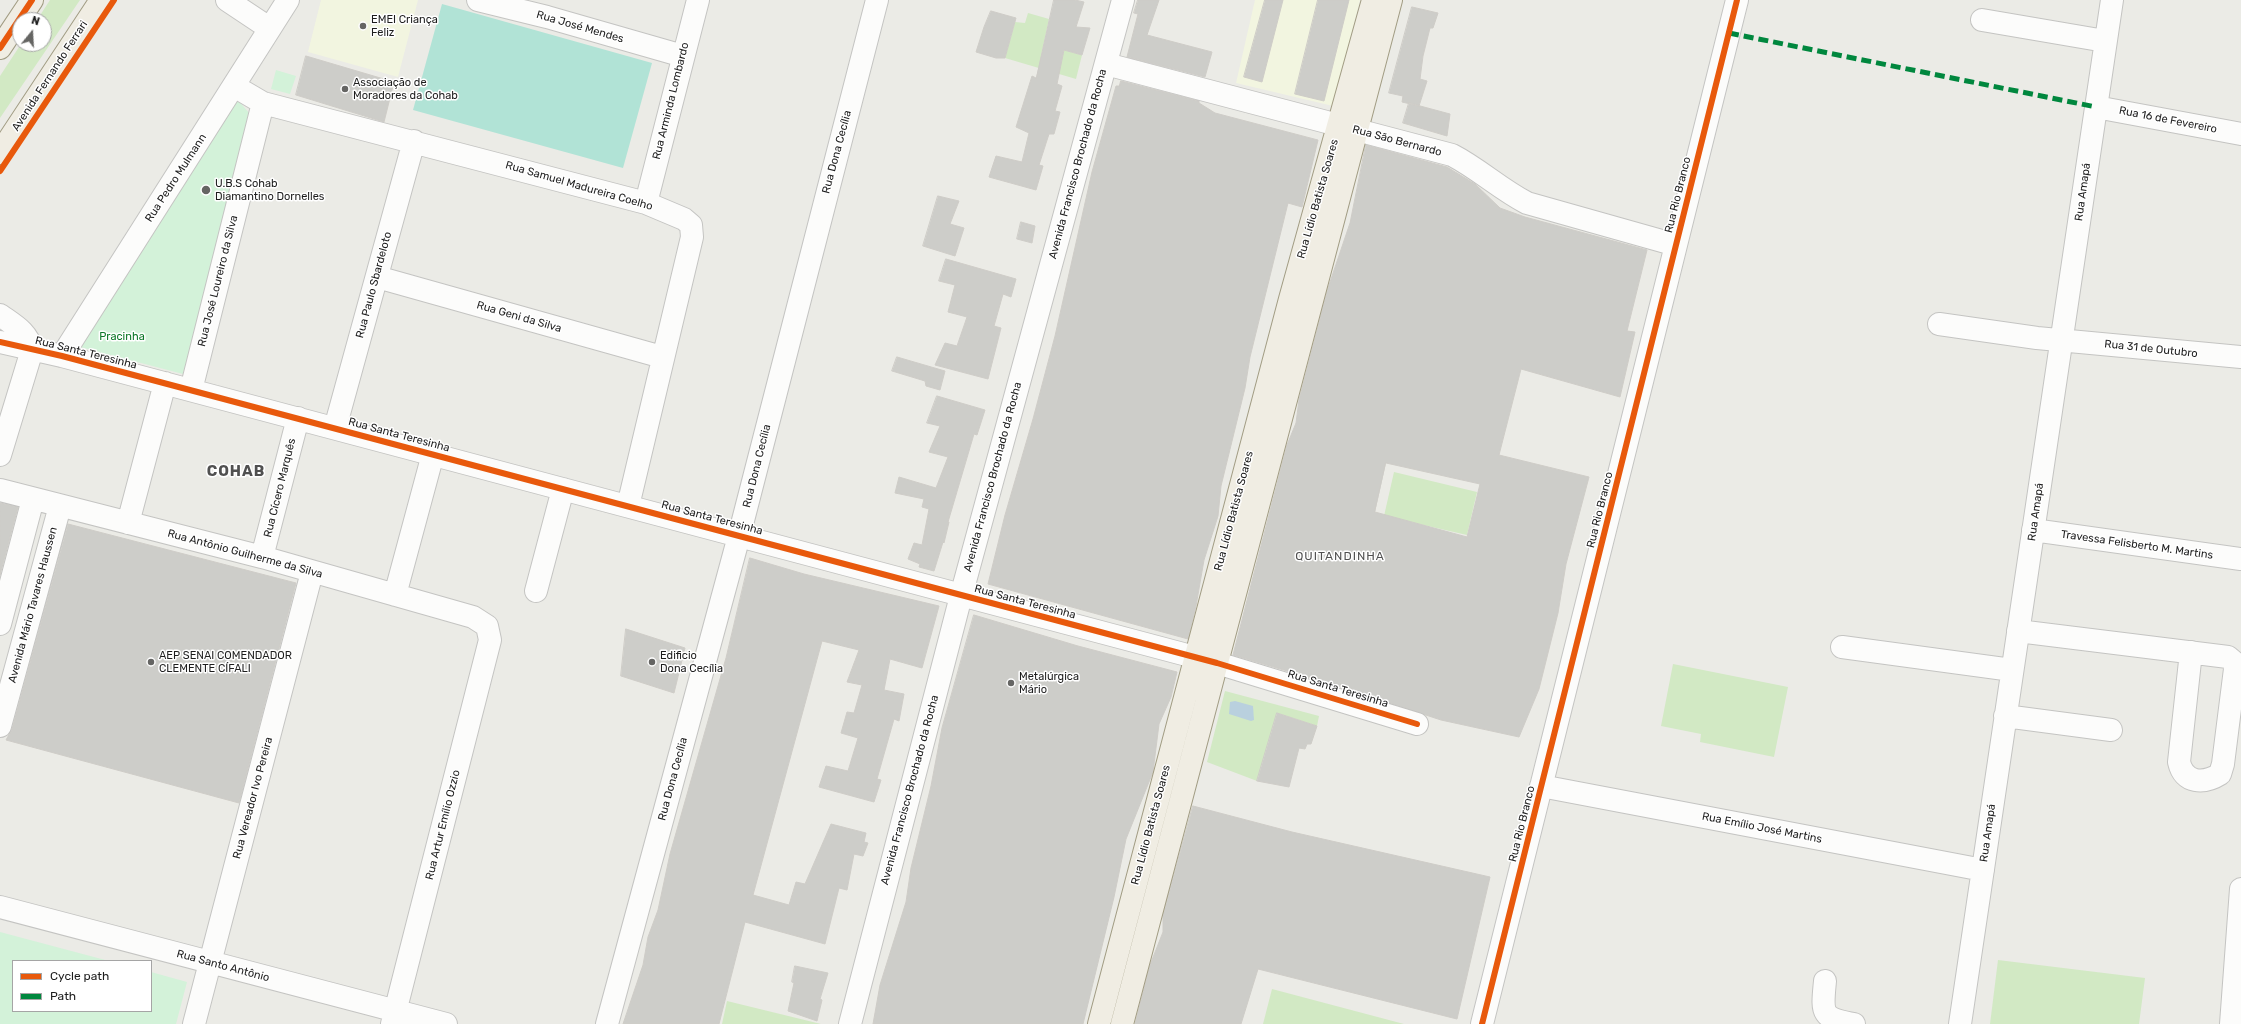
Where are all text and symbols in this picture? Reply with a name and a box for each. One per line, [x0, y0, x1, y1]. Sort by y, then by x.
street label: Rua José Mendes [535, 8, 625, 46]
north arrow [12, 12, 52, 52]
place label: EMEI Criança Feliz [371, 13, 438, 39]
text: N [30, 14, 41, 28]
street label: Avenida Fernando Ferrari [9, 18, 91, 134]
marker: EMEI Criança Feliz [358, 21, 368, 31]
street label: Rua Arminda Lombardo [650, 41, 692, 161]
street label: Avenida Francisco Brochado da Rocha [1046, 68, 1110, 260]
place label: Associação de Moradores da Cohab [353, 76, 458, 102]
marker: Associação de Moradores da Cohab [340, 84, 350, 94]
street label: Rua 16 de Fevereiro [2118, 104, 2218, 136]
street label: Rua Dona Cecília [820, 109, 854, 195]
street label: Rua São Bernardo [1351, 123, 1443, 159]
street label: Rua Pedro Mulmann [143, 131, 209, 225]
street label: Rua Lídio Batista Soares [1295, 138, 1341, 260]
street label: Rua Rio Branco [1662, 156, 1694, 234]
street label: Rua Samuel Madureira Coelho [504, 159, 654, 213]
street label: Rua Amapá [2072, 162, 2094, 222]
place label: U.B.S Cohab Diamantino Dornelles [215, 177, 324, 203]
marker: U.B.S Cohab Diamantino Dornelles [200, 184, 212, 196]
street label: Rua José Loureiro da Silva [195, 214, 241, 348]
street label: Rua Paulo Sbardeloto [353, 230, 395, 340]
street label: Rua Geni da Silva [475, 299, 563, 335]
park label: Pracinha [99, 330, 145, 344]
street label: Rua Santa Teresinha [34, 334, 138, 372]
street label: Rua 31 de Outubro [2104, 338, 2198, 360]
street label: Avenida Francisco Brochado da Rocha [961, 381, 1025, 573]
street label: Rua Santa Teresinha [347, 415, 451, 455]
street label: Rua Dona Cecília [740, 423, 774, 509]
street label: Rua Cícero Marquês [261, 437, 299, 539]
street label: Rua Lídio Batista Soares [1212, 450, 1256, 572]
district label: COHAB [207, 463, 265, 481]
street label: Rua Rio Branco [1584, 471, 1616, 549]
street label: Rua Amapá [2025, 482, 2047, 542]
street label: Rua Santa Teresinha [660, 498, 764, 538]
street label: Avenida Mário Tavares Haussen [6, 526, 60, 684]
street label: Rua Antônio Guilherme da Silva [166, 527, 324, 581]
street label: Travessa Felisberto M. Martins [2060, 528, 2214, 562]
district label: QUITANDINHA [1295, 550, 1385, 564]
street label: Rua Santa Teresinha [973, 582, 1077, 622]
place label: AEP SENAI COMENDADOR CLEMENTE CÍFALI [159, 649, 292, 675]
place label: Edificio Dona Cecília [660, 649, 723, 675]
marker: AEP SENAI COMENDADOR CLEMENTE CÍFALI [146, 657, 156, 667]
marker: Edificio Dona Cecília [647, 657, 657, 667]
street label: Rua Santa Teresinha [1286, 667, 1390, 711]
place label: Metalúrgica Mário [1019, 670, 1079, 696]
marker: Metalúrgica Mário [1006, 678, 1016, 688]
street label: Avenida Francisco Brochado da Rocha [878, 694, 942, 886]
street label: Rua Vereador Ivo Pereira [230, 736, 276, 860]
street label: Rua Dona Cecília [656, 736, 690, 822]
street label: Rua Lídio Batista Soares [1129, 764, 1173, 886]
street label: Rua Artur Emílio Ozzio [423, 769, 463, 881]
street label: Rua Rio Branco [1506, 785, 1538, 863]
street label: Rua Amapá [1977, 803, 1999, 863]
street label: Rua Emílio José Martins [1701, 810, 1823, 846]
street label: Rua Santo Antônio [175, 947, 271, 985]
legend [12, 960, 152, 1012]
text: Cycle path [50, 969, 109, 983]
text: Path [50, 989, 76, 1003]

